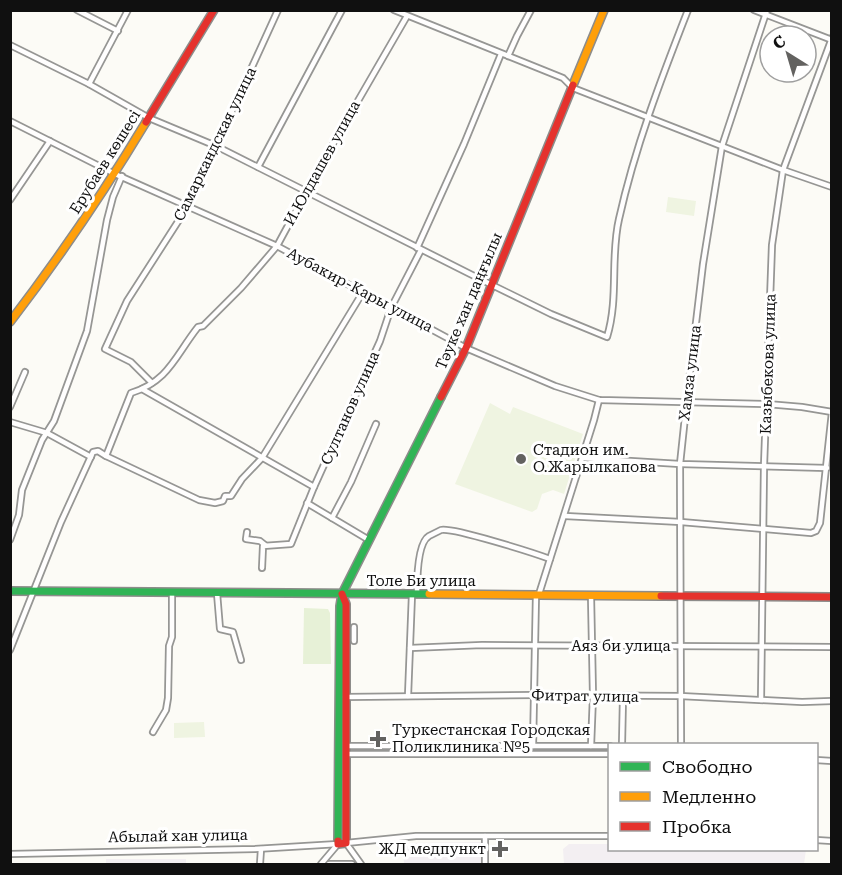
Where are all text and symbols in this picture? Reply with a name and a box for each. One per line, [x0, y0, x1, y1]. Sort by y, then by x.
north arrow [758, 24, 818, 84]
text: С [769, 31, 789, 53]
street label: Самаркандская улица [170, 64, 260, 224]
street label: И.Юлдашев улица [280, 97, 364, 229]
street label: Ерубаев көшесі [66, 107, 144, 217]
street label: Тәуке хан даңғылы [432, 230, 506, 372]
street label: Аубакир-Кары улица [284, 244, 436, 336]
street label: Казыбекова улица [757, 293, 779, 435]
street label: Хамза улица [675, 324, 705, 422]
street label: Султанов улица [317, 348, 383, 468]
place label: Стадион им. О.Жарылкапова [533, 441, 656, 476]
marker: Стадион им. О.Жарылкапова [514, 452, 528, 466]
street label: Толе Би улица [366, 572, 476, 590]
street label: Аяз би улица [571, 637, 671, 655]
street label: Фитрат улица [531, 686, 639, 706]
place label: Туркестанская Городская Поликлиника №5 [392, 721, 590, 756]
marker: Туркестанская Городская Поликлиника №5 [369, 730, 387, 748]
legend [608, 743, 818, 851]
text: Свободно [662, 756, 752, 777]
text: Медленно [662, 786, 756, 807]
text: Пробка [662, 816, 731, 837]
street label: Абылай хан улица [108, 826, 248, 846]
place label: ЖД медпункт [378, 840, 486, 858]
marker: ЖД медпункт [491, 840, 509, 858]

